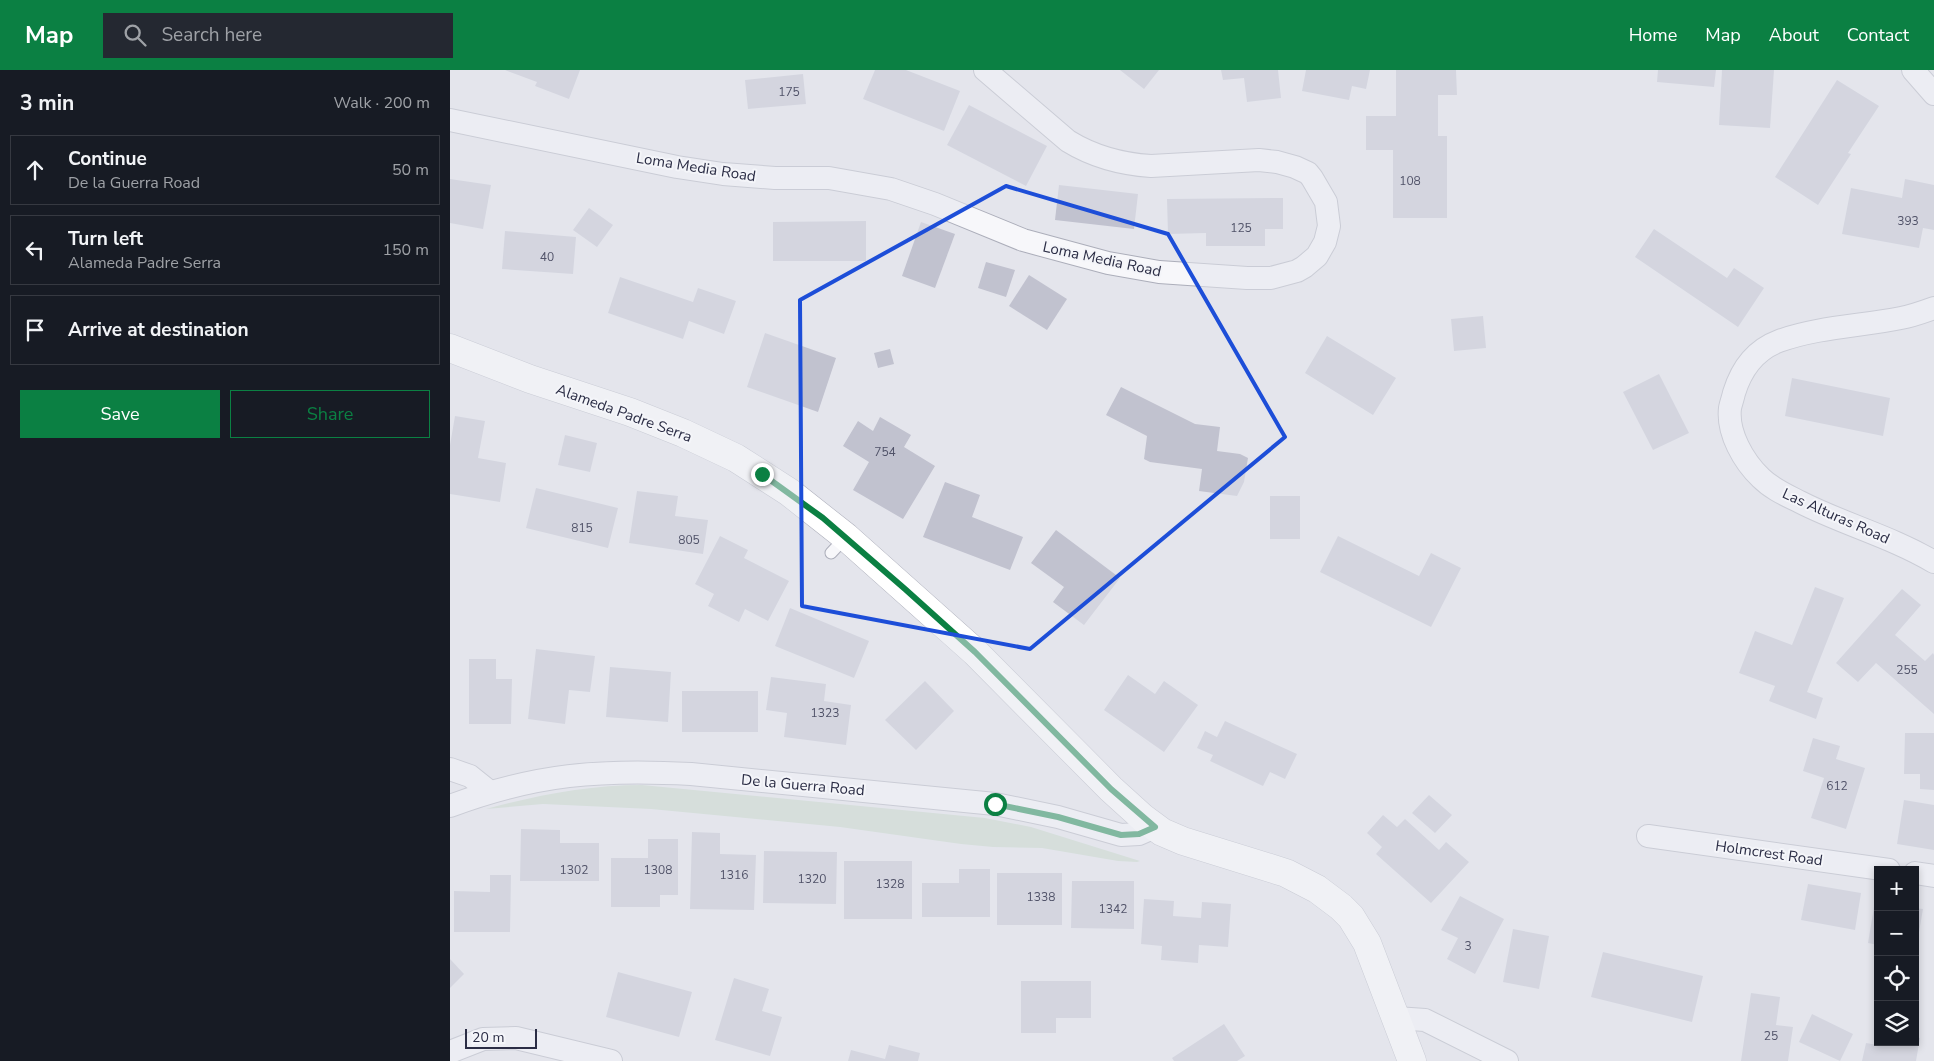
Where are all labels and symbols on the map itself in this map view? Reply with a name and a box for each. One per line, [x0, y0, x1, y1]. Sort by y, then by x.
house number: 175 [778, 84, 800, 100]
street label: Loma Media Road [635, 148, 757, 186]
house number: 108 [1399, 173, 1421, 189]
house number: 393 [1897, 213, 1919, 229]
house number: 125 [1230, 220, 1252, 236]
street label: Loma Media Road [1041, 237, 1163, 281]
house number: 40 [540, 249, 554, 265]
street label: Alameda Padre Serra [553, 379, 695, 447]
house number: 754 [874, 444, 896, 460]
route end [751, 463, 774, 486]
street label: Las Alturas Road [1779, 483, 1893, 549]
house number: 815 [571, 520, 593, 536]
house number: 805 [678, 532, 700, 548]
house number: 255 [1896, 662, 1918, 678]
house number: 1323 [811, 705, 839, 721]
street label: De la Guerra Road [740, 770, 866, 800]
house number: 612 [1826, 778, 1848, 794]
route start [984, 793, 1007, 816]
street label: Holmcrest Road [1714, 836, 1824, 870]
house number: 1302 [560, 862, 588, 878]
house number: 1308 [644, 862, 672, 878]
house number: 1316 [720, 867, 748, 883]
house number: 1320 [798, 871, 826, 887]
house number: 1328 [876, 876, 904, 892]
house number: 1338 [1027, 889, 1055, 905]
house number: 1342 [1099, 901, 1127, 917]
house number: 3 [1464, 938, 1472, 954]
scale bar [465, 1026, 538, 1049]
house number: 25 [1764, 1028, 1778, 1044]

